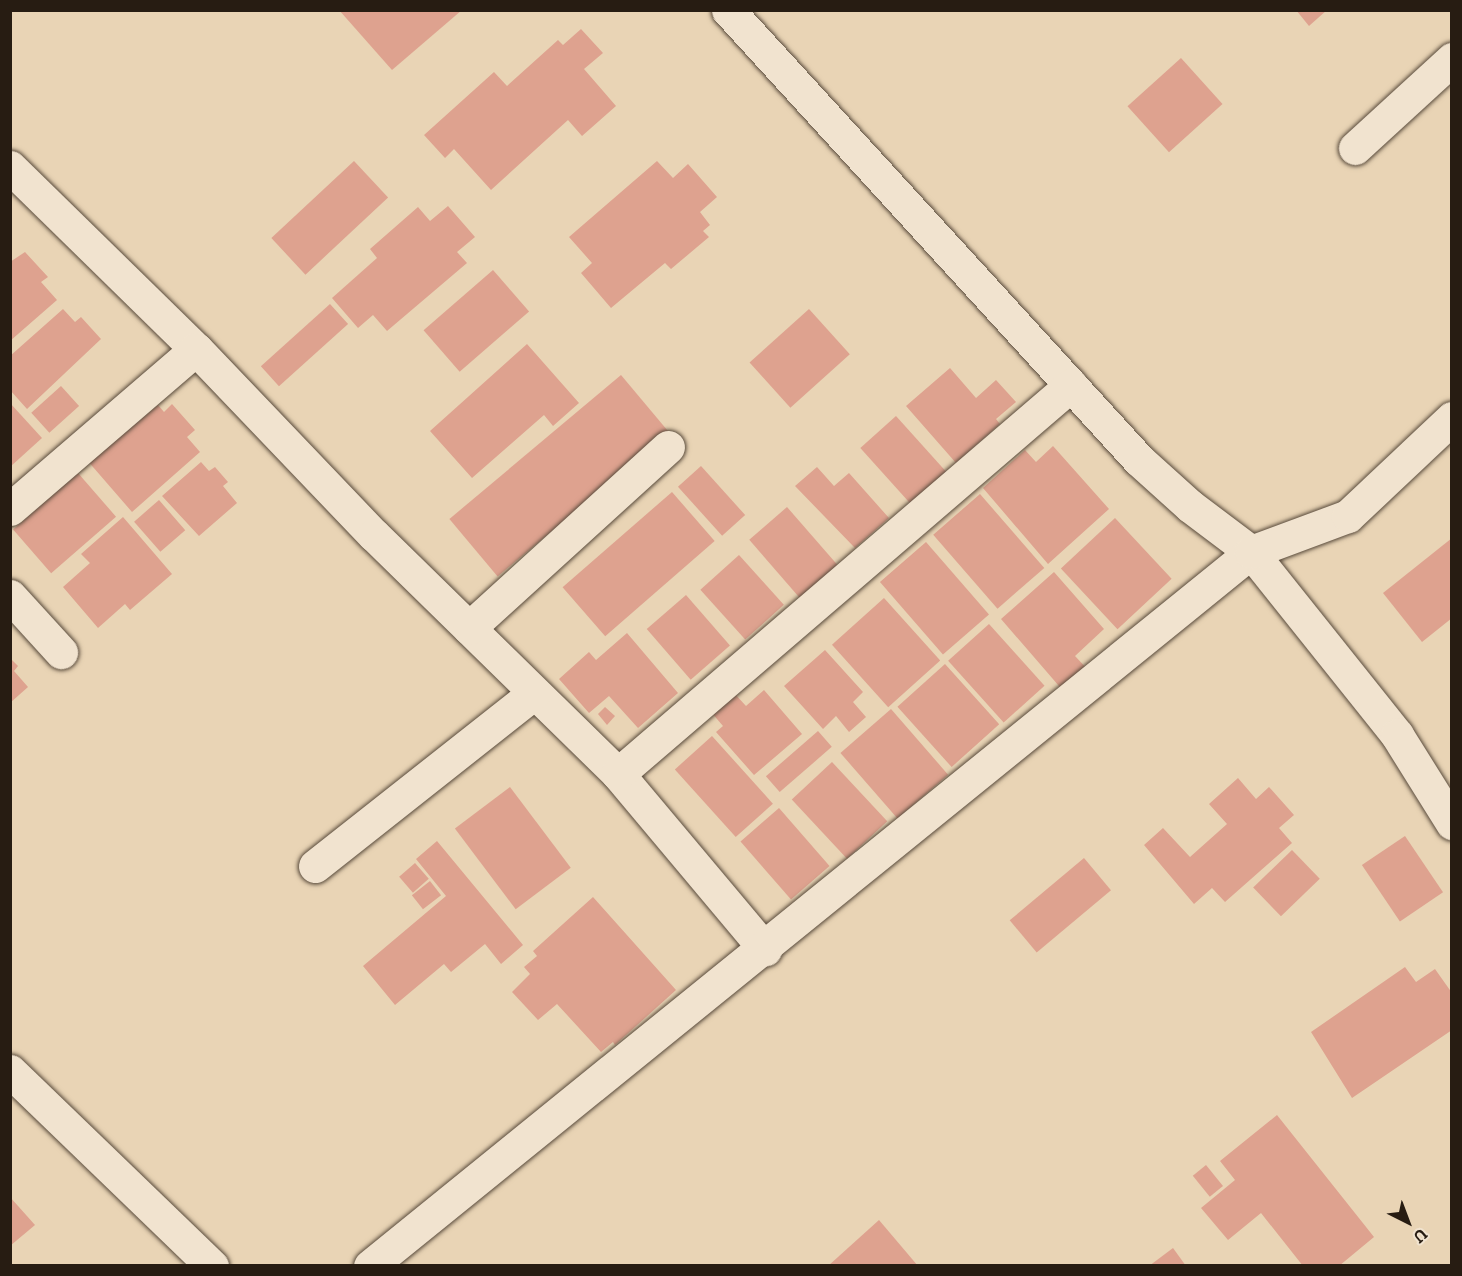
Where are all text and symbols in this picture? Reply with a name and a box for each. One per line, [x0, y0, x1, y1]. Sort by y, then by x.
north arrow [1378, 1192, 1438, 1252]
text: U [1409, 1224, 1431, 1247]

